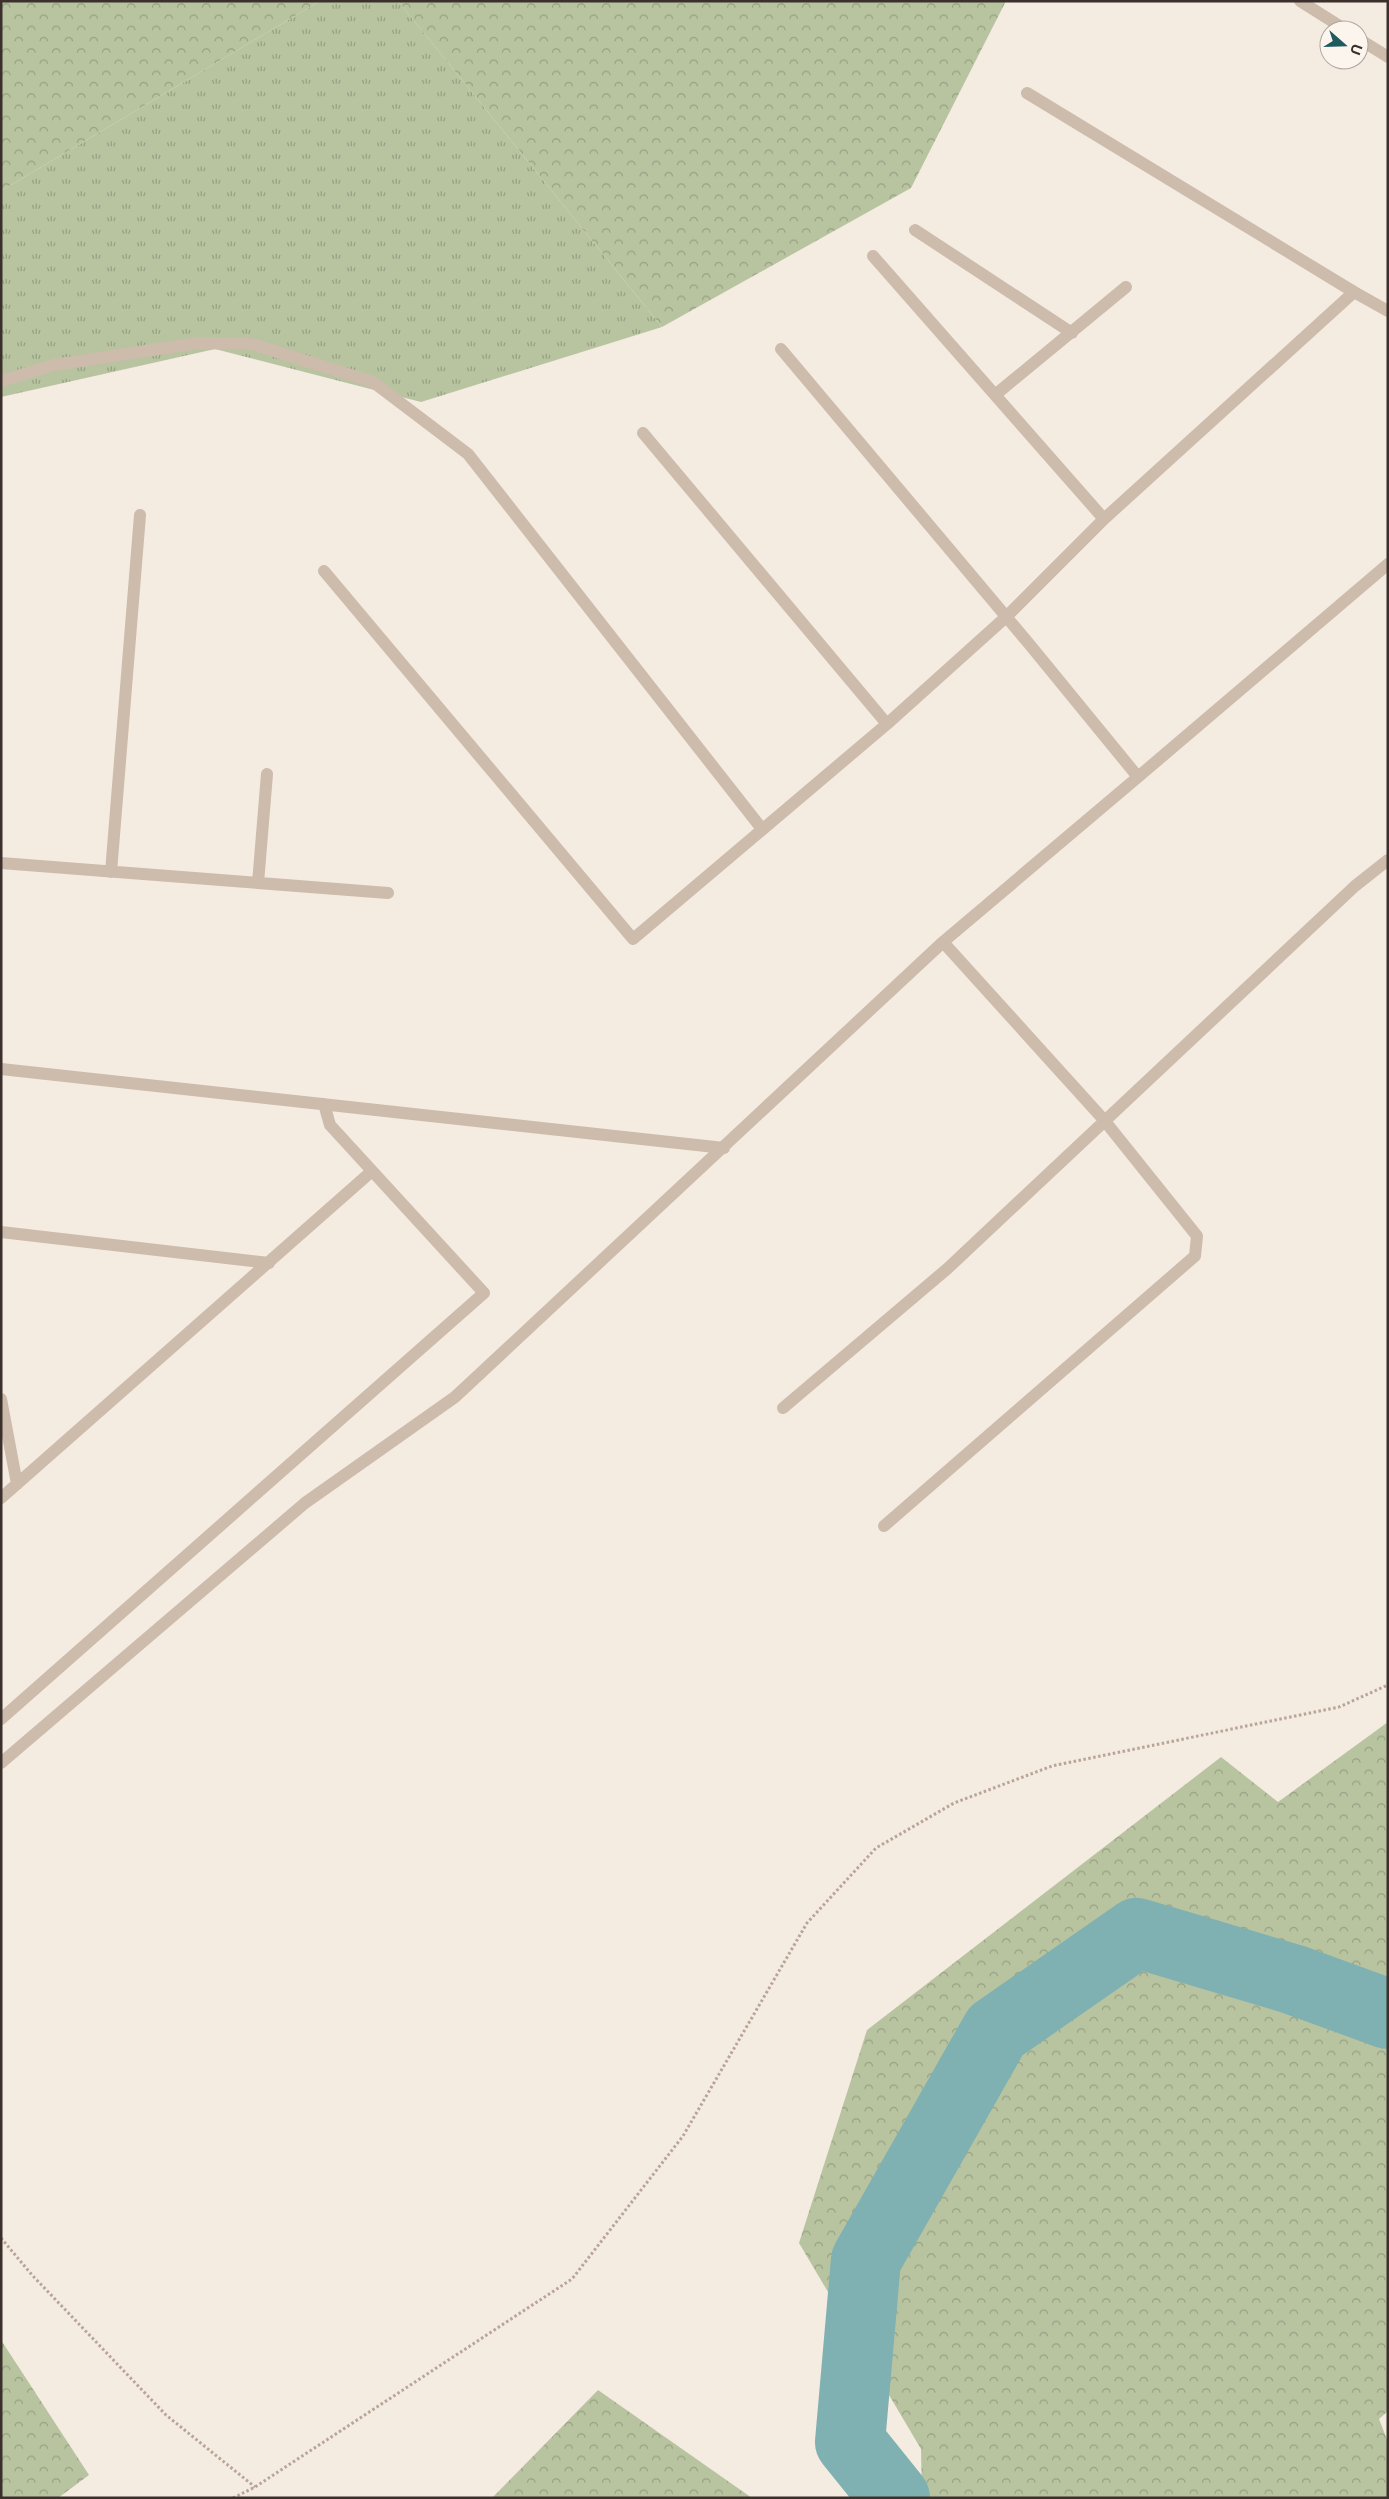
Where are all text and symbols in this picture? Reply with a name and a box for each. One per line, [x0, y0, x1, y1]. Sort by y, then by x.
north arrow [1319, 20, 1369, 70]
text: U [1347, 42, 1366, 57]

